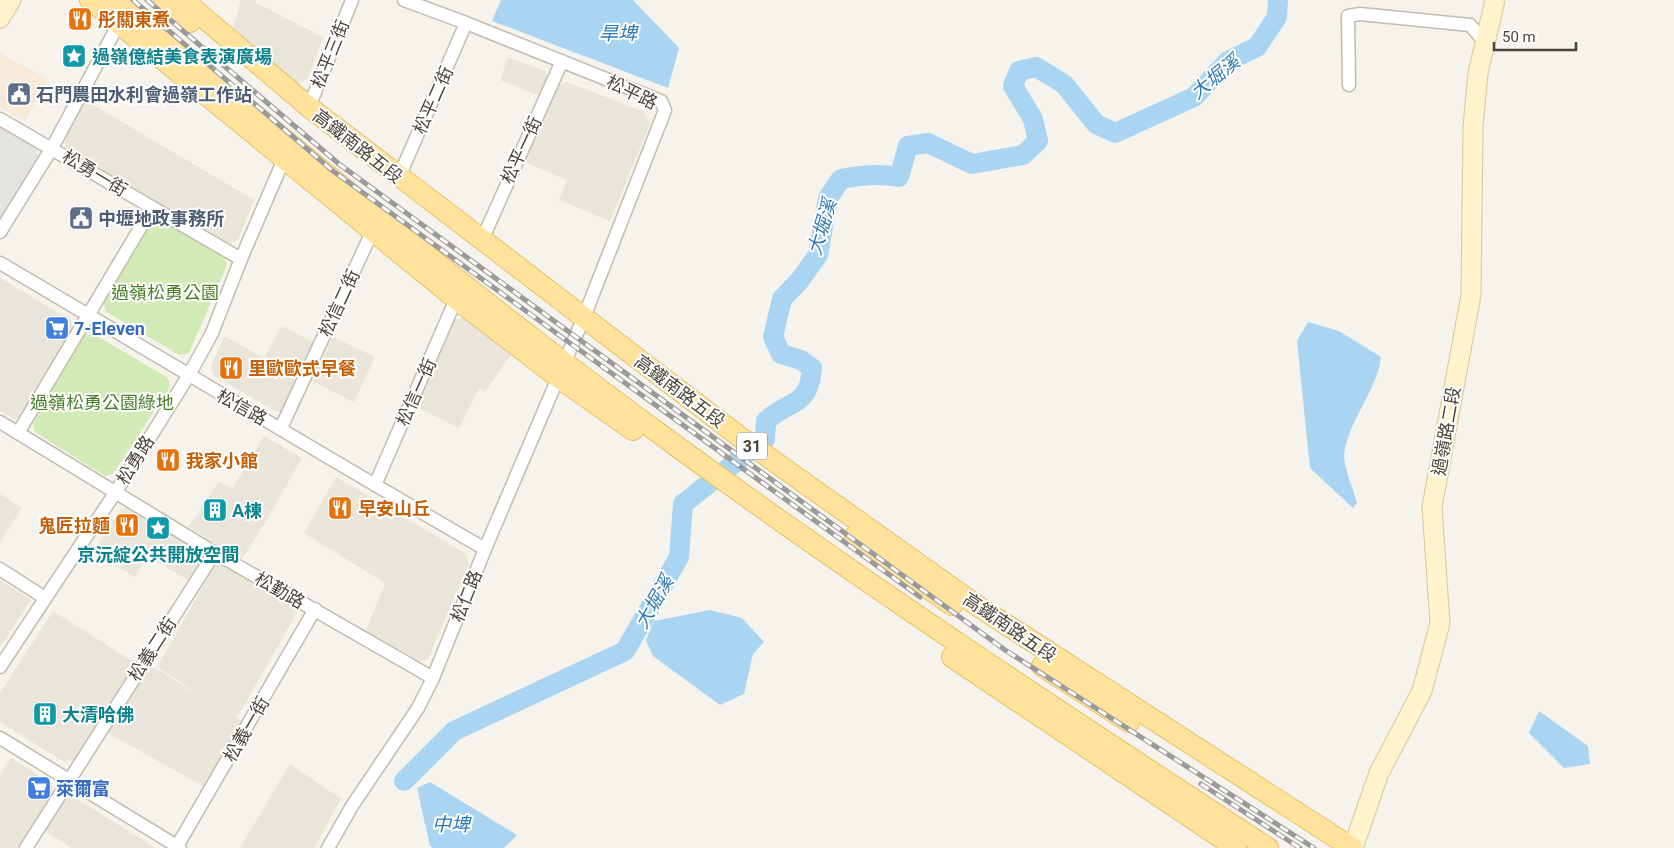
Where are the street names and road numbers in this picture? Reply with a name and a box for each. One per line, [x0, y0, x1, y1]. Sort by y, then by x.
street label: 松平三街 [307, 17, 353, 91]
street label: 松平二街 [409, 63, 457, 137]
street label: 松平路 [603, 71, 661, 113]
street label: 高鐵南路五段 [309, 104, 407, 188]
street label: 松平一街 [496, 113, 546, 187]
street label: 松勇一街 [59, 145, 131, 201]
street label: 松信二街 [314, 266, 364, 340]
street label: 高鐵南路五段 [631, 350, 729, 432]
street label: 松信一街 [392, 355, 440, 429]
street label: 松信路 [213, 385, 271, 429]
street label: 過嶺路二段 [1428, 385, 1464, 477]
street label: 松勇路 [112, 432, 158, 488]
road number: 31 [737, 432, 767, 460]
street label: 松勤路 [251, 567, 309, 613]
street label: 松仁路 [446, 567, 486, 625]
street label: 高鐵南路五段 [959, 588, 1061, 666]
street label: 松義二街 [124, 613, 180, 685]
street label: 松義一街 [219, 693, 273, 765]

